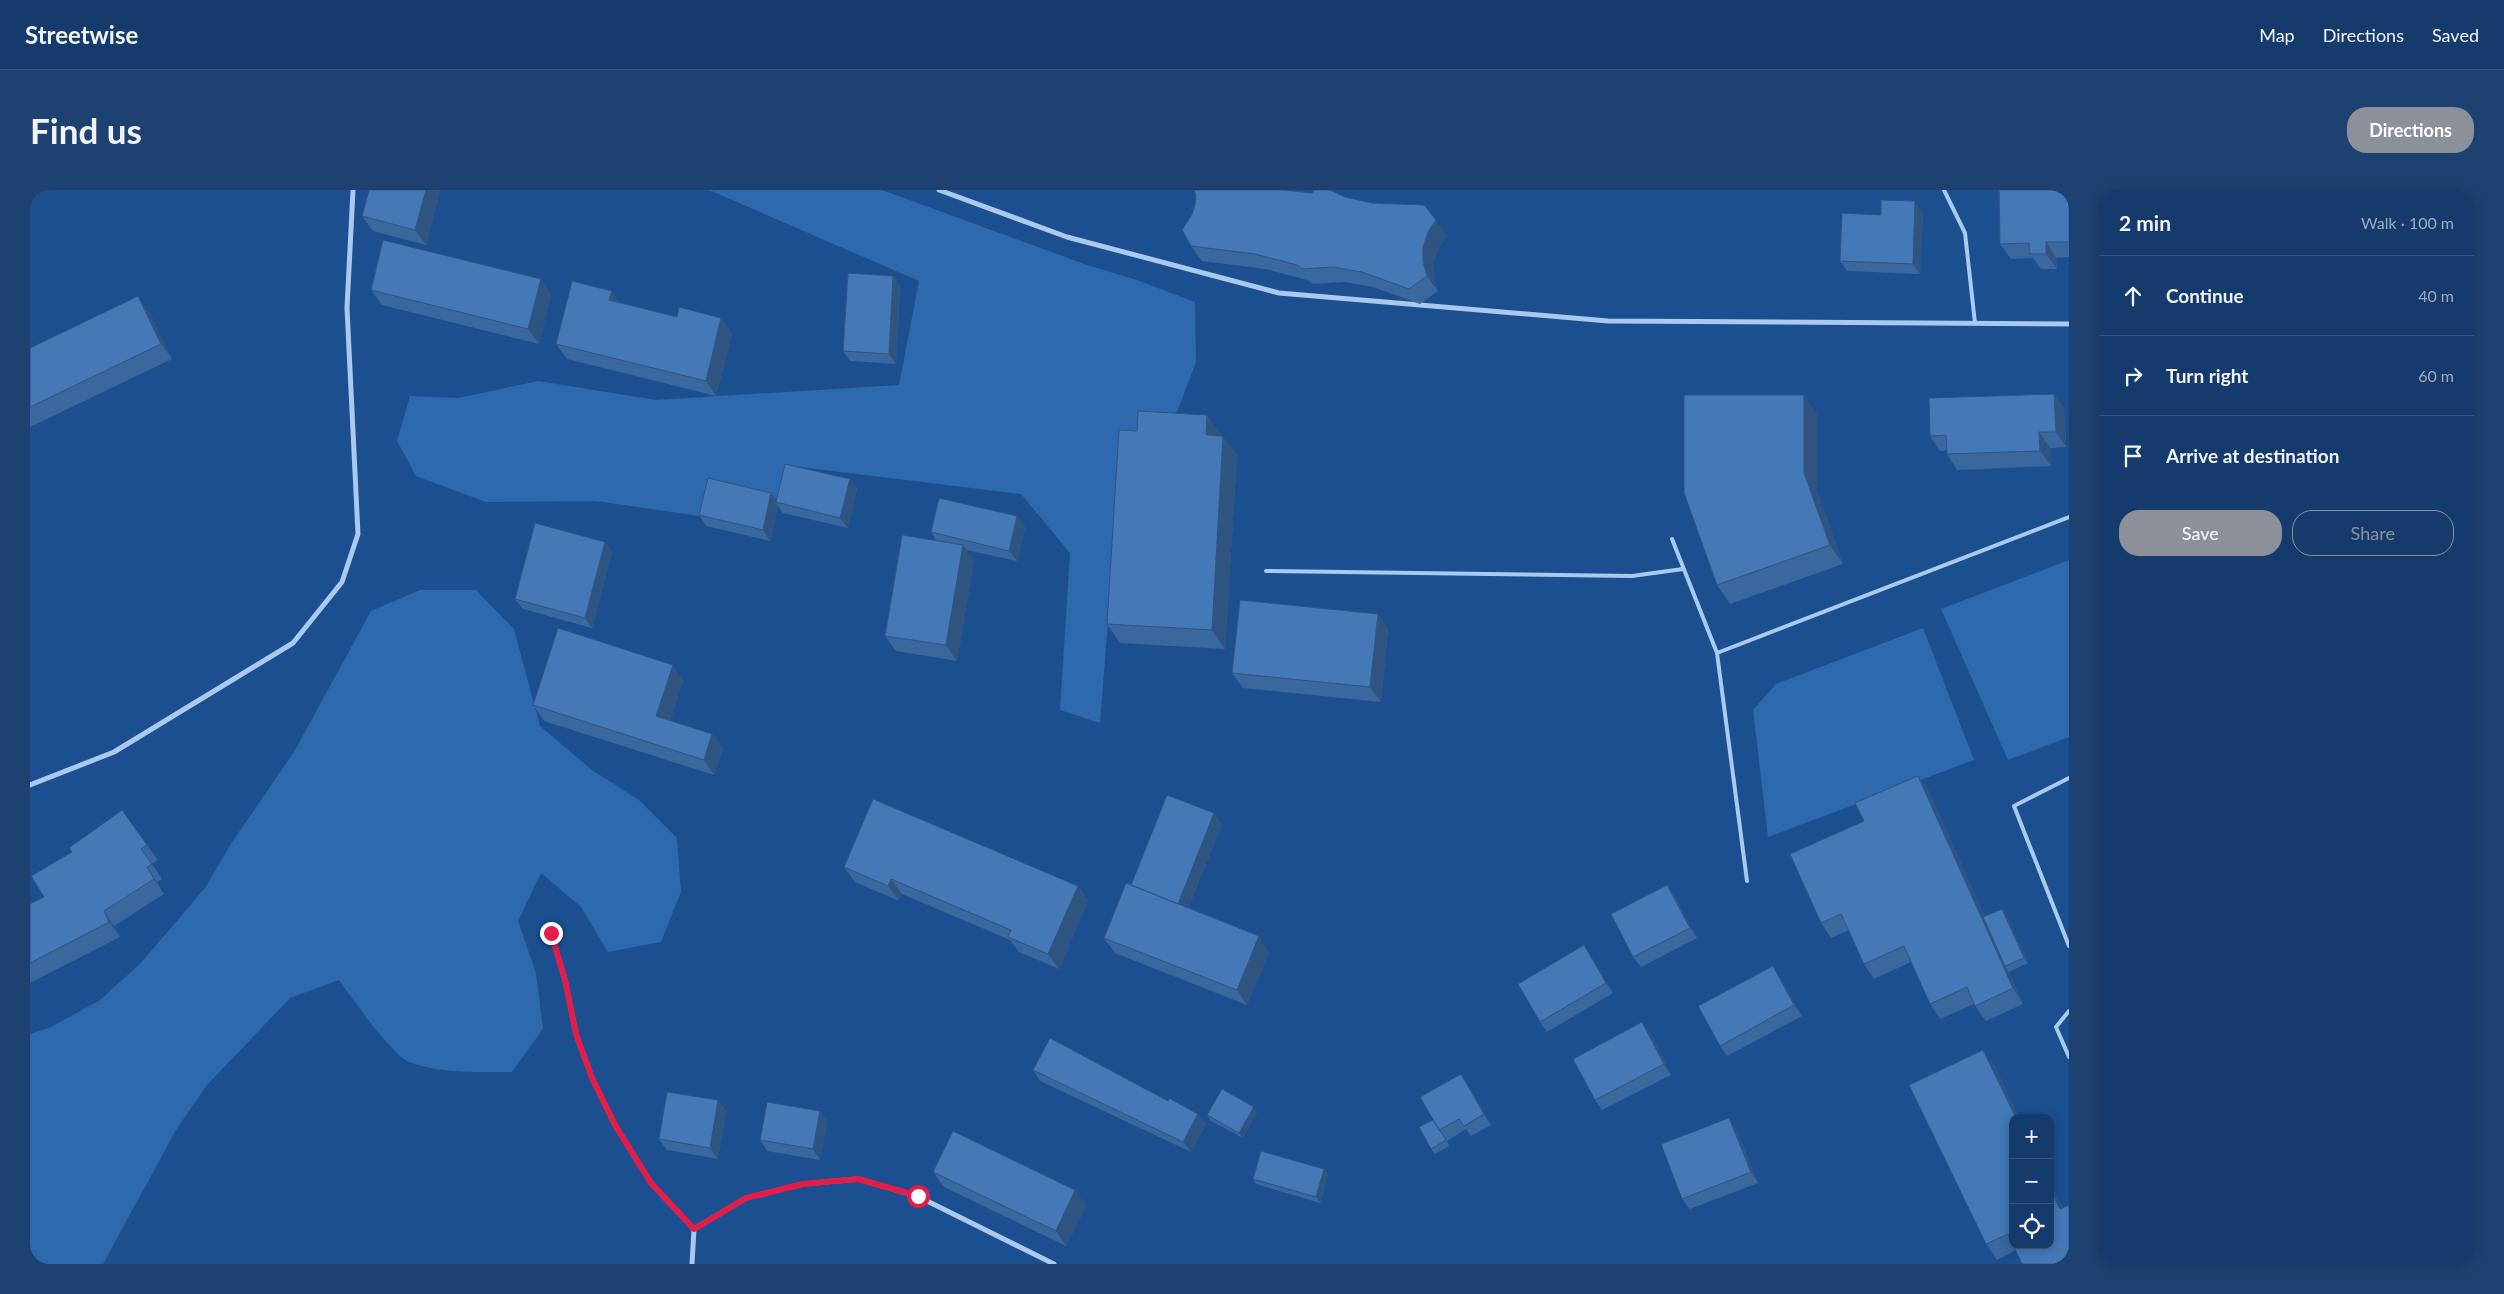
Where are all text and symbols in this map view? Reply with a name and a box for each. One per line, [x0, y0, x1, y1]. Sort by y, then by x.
text: Streetwise [25, 20, 138, 49]
text: Map [2259, 24, 2295, 46]
text: Directions [2323, 24, 2404, 46]
text: Saved [2432, 24, 2479, 46]
button: Directions [2347, 107, 2474, 153]
text: Find us [30, 109, 142, 151]
text: 2 min [2119, 210, 2171, 235]
text: Walk · 100 m [2361, 213, 2454, 232]
icon: ahead [2119, 282, 2147, 310]
text: Continue [2166, 284, 2244, 307]
text: 40 m [2418, 286, 2454, 305]
icon: right [2119, 362, 2147, 390]
text: Turn right [2166, 364, 2248, 387]
text: 60 m [2418, 366, 2454, 385]
icon: arrive [2119, 442, 2147, 470]
text: Arrive at destination [2166, 444, 2339, 467]
button: Save [2119, 510, 2282, 556]
button: Share [2292, 510, 2454, 556]
route end [540, 922, 563, 945]
map controls [2009, 1114, 2054, 1249]
button: + [2009, 1114, 2054, 1159]
button: − [2009, 1159, 2054, 1204]
route start [907, 1185, 930, 1208]
button: locate [2009, 1204, 2054, 1249]

